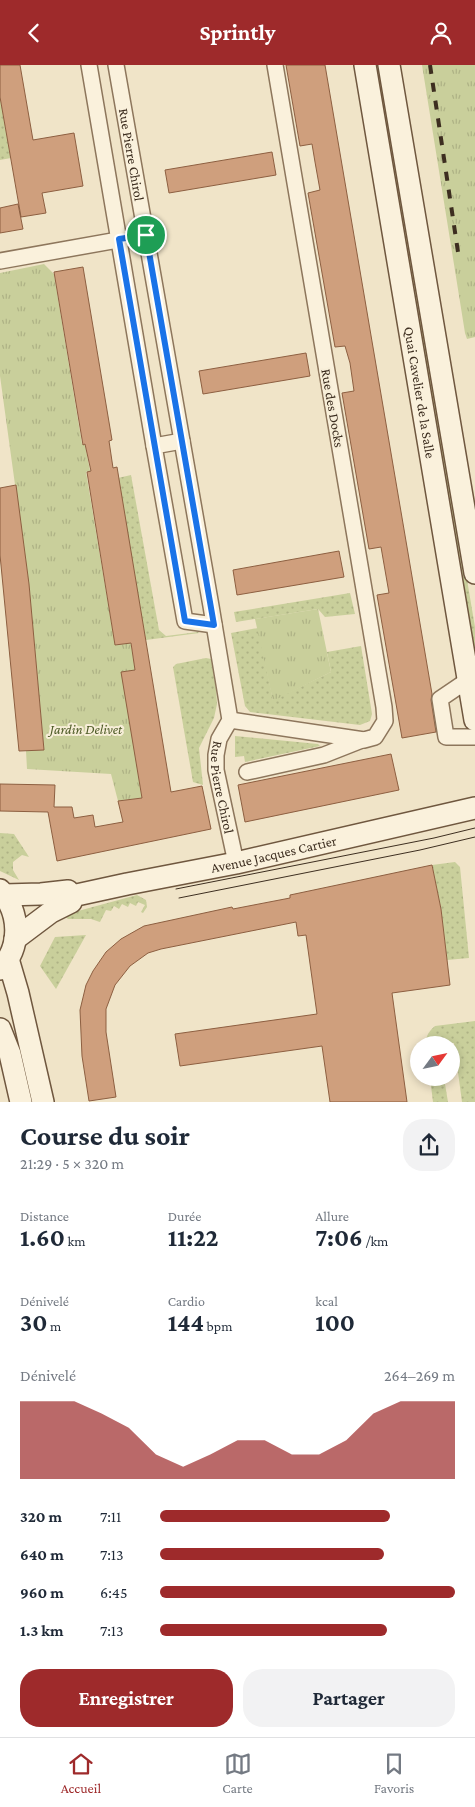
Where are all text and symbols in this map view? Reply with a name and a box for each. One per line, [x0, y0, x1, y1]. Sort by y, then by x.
icon: back [20, 19, 48, 47]
icon: person [427, 19, 455, 47]
text: Sprintly [200, 20, 275, 45]
street label: Rue Pierre Chirol [116, 107, 148, 203]
pin [125, 214, 167, 256]
icon: arrive [132, 221, 160, 249]
street label: Quai Cavelier de la Salle [401, 325, 439, 460]
street label: Rue des Docks [318, 367, 348, 449]
park label: Jardin Delivet [47, 721, 123, 737]
street label: Rue Pierre Chirol [208, 740, 238, 835]
street label: Avenue Jacques Cartier [209, 832, 338, 876]
north arrow [410, 1036, 460, 1086]
map controls [410, 1036, 460, 1086]
button: share [403, 1119, 455, 1171]
text: Course du soir [20, 1120, 190, 1151]
text: 21:29 · 5 × 320 m [20, 1155, 124, 1172]
text: Distance [20, 1208, 69, 1224]
text: Durée [168, 1208, 201, 1224]
text: Allure [315, 1208, 349, 1224]
text: 1.60 [20, 1224, 65, 1251]
text: 11:22 [168, 1224, 218, 1251]
text: 7:06 [315, 1224, 363, 1251]
text: km [65, 1233, 85, 1249]
text: /km [363, 1233, 388, 1249]
text: Dénivelé [20, 1293, 69, 1309]
text: Cardio [168, 1293, 205, 1309]
text: kcal [315, 1293, 338, 1309]
text: 30 [20, 1309, 47, 1336]
text: 144 [168, 1309, 204, 1336]
text: 100 [315, 1309, 355, 1336]
text: m [47, 1318, 61, 1334]
text: bpm [204, 1318, 232, 1334]
text: Dénivelé [20, 1367, 76, 1384]
text: 264–269 m [384, 1367, 455, 1384]
text: 320 m [20, 1508, 62, 1525]
text: 7:11 [100, 1508, 121, 1525]
text: 640 m [20, 1546, 64, 1563]
text: 7:13 [100, 1546, 124, 1563]
text: 960 m [20, 1584, 64, 1601]
text: 6:45 [100, 1584, 127, 1601]
text: 1.3 km [20, 1622, 64, 1639]
text: 7:13 [100, 1622, 124, 1639]
button: Enregistrer [20, 1669, 233, 1727]
button: Partager [243, 1669, 455, 1727]
tab: Accueil [61, 1750, 101, 1796]
tab: Carte [222, 1750, 253, 1796]
tab: Favoris [374, 1750, 414, 1796]

